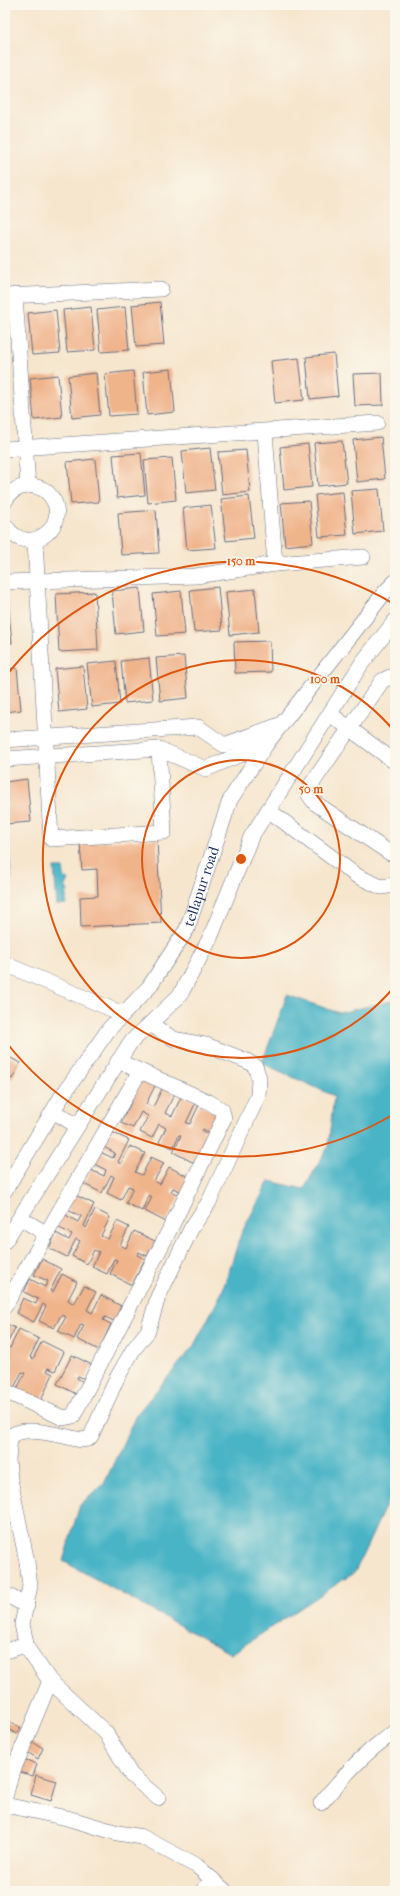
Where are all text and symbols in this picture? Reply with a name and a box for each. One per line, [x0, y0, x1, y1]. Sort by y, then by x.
text: 150 m [227, 554, 256, 568]
text: 100 m [310, 672, 341, 686]
text: 50 m [299, 782, 324, 796]
street label: tellapur road [180, 843, 223, 929]
centre of rings [234, 852, 248, 866]

